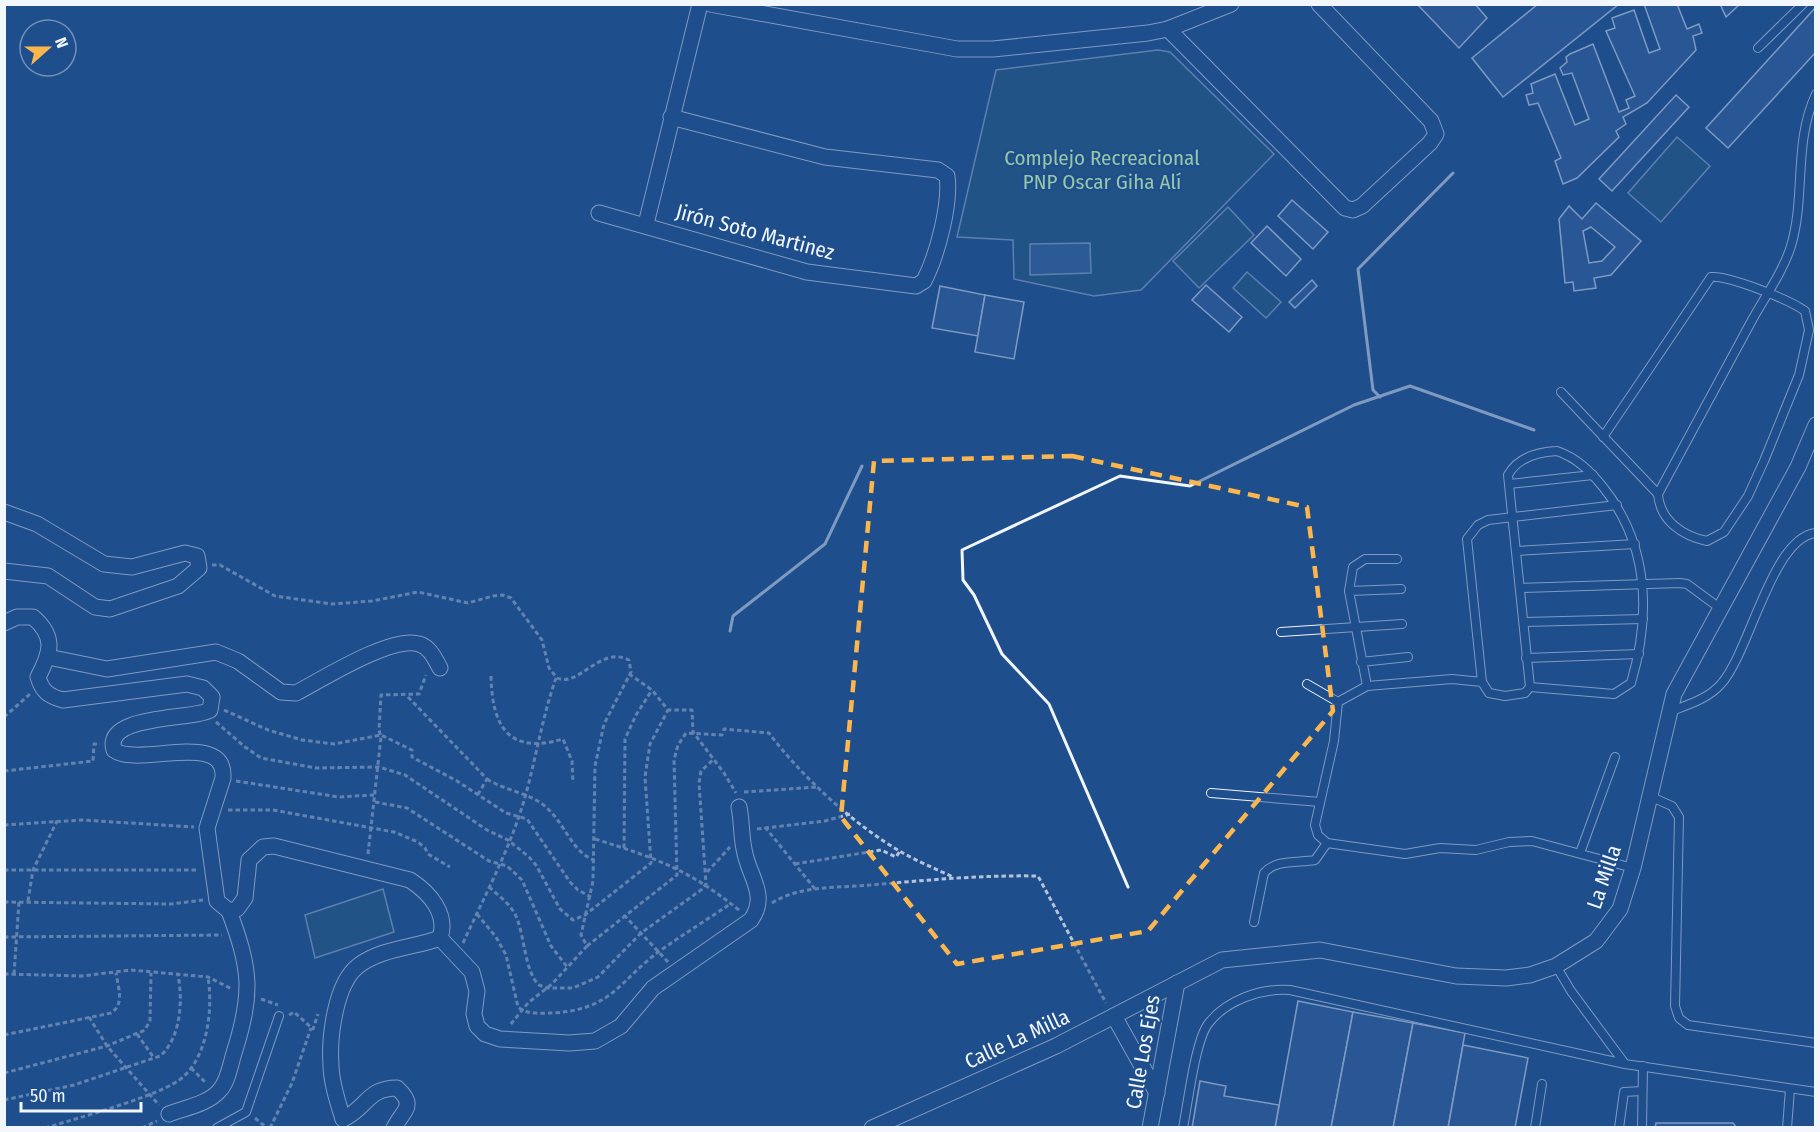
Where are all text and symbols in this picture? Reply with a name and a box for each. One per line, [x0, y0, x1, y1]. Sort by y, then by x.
north arrow [18, 18, 78, 78]
text: N [51, 35, 72, 51]
park label: Complejo Recreacional PNP Oscar Giha Alí [1004, 145, 1200, 195]
street label: Jirón Soto Martinez [673, 198, 837, 266]
street label: La Milla [1581, 842, 1627, 912]
street label: Calle Los Ejes [1120, 993, 1166, 1111]
street label: Calle La Milla [960, 1003, 1074, 1075]
scale bar [21, 1075, 141, 1113]
text: 50 m [30, 1085, 66, 1107]

